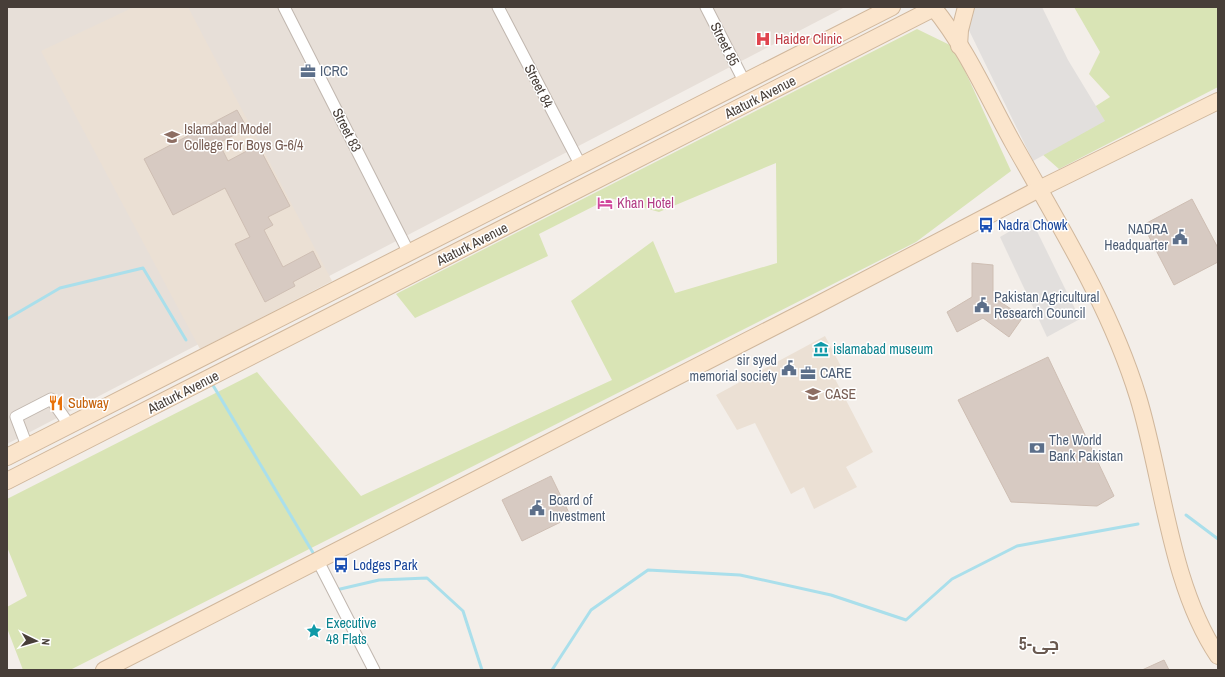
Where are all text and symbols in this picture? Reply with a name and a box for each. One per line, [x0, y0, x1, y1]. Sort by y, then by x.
street label: Street 85 [706, 19, 744, 69]
hospital icon: Haider Clinic [754, 30, 772, 48]
place label: Haider Clinic [775, 30, 842, 48]
street label: Street 84 [520, 61, 558, 111]
office icon: ICRC [299, 62, 317, 80]
place label: ICRC [320, 62, 348, 80]
street label: Ataturk Avenue [720, 71, 799, 123]
street label: Street 83 [328, 105, 366, 155]
place label: Islamabad Model College For Boys G-6/4 [184, 120, 304, 154]
school or university icon: Islamabad Model College For Boys G-6/4 [163, 128, 181, 146]
hotel icon: Khan Hotel [596, 194, 614, 212]
place label: Khan Hotel [617, 194, 674, 212]
bus stop icon: Nadra Chowk [977, 216, 995, 234]
place label: Nadra Chowk [998, 216, 1068, 234]
street label: Ataturk Avenue [432, 218, 511, 270]
place label: NADRA Headquarter [1104, 220, 1168, 254]
public building icon: NADRA Headquarter [1171, 228, 1189, 246]
place label: Pakistan Agricultural Research Council [994, 288, 1099, 322]
public building icon: Pakistan Agricultural Research Council [973, 296, 991, 314]
museum icon: islamabad museum [812, 340, 830, 358]
place label: islamabad museum [833, 340, 933, 358]
place label: sir syed memorial society [690, 351, 777, 385]
public building icon: sir syed memorial society [780, 359, 798, 377]
office icon: CARE [799, 364, 817, 382]
place label: CARE [820, 364, 852, 382]
street label: Ataturk Avenue [143, 366, 222, 418]
school or university icon: CASE [804, 385, 822, 403]
place label: CASE [825, 385, 856, 403]
restaurant icon: Subway [47, 394, 65, 412]
place label: Subway [68, 394, 109, 412]
place label: The World Bank Pakistan [1049, 431, 1123, 465]
bank icon: The World Bank Pakistan [1028, 439, 1046, 457]
place label: Board of Investment [549, 491, 605, 525]
public building icon: Board of Investment [528, 499, 546, 517]
bus stop icon: Lodges Park [332, 556, 350, 574]
place label: Lodges Park [353, 556, 418, 574]
place label: Executive 48 Flats [326, 614, 376, 648]
north arrow [16, 621, 56, 661]
place icon: Executive 48 Flats [305, 622, 323, 640]
district label: جی-5 [1019, 631, 1059, 656]
text: N [39, 638, 53, 646]

